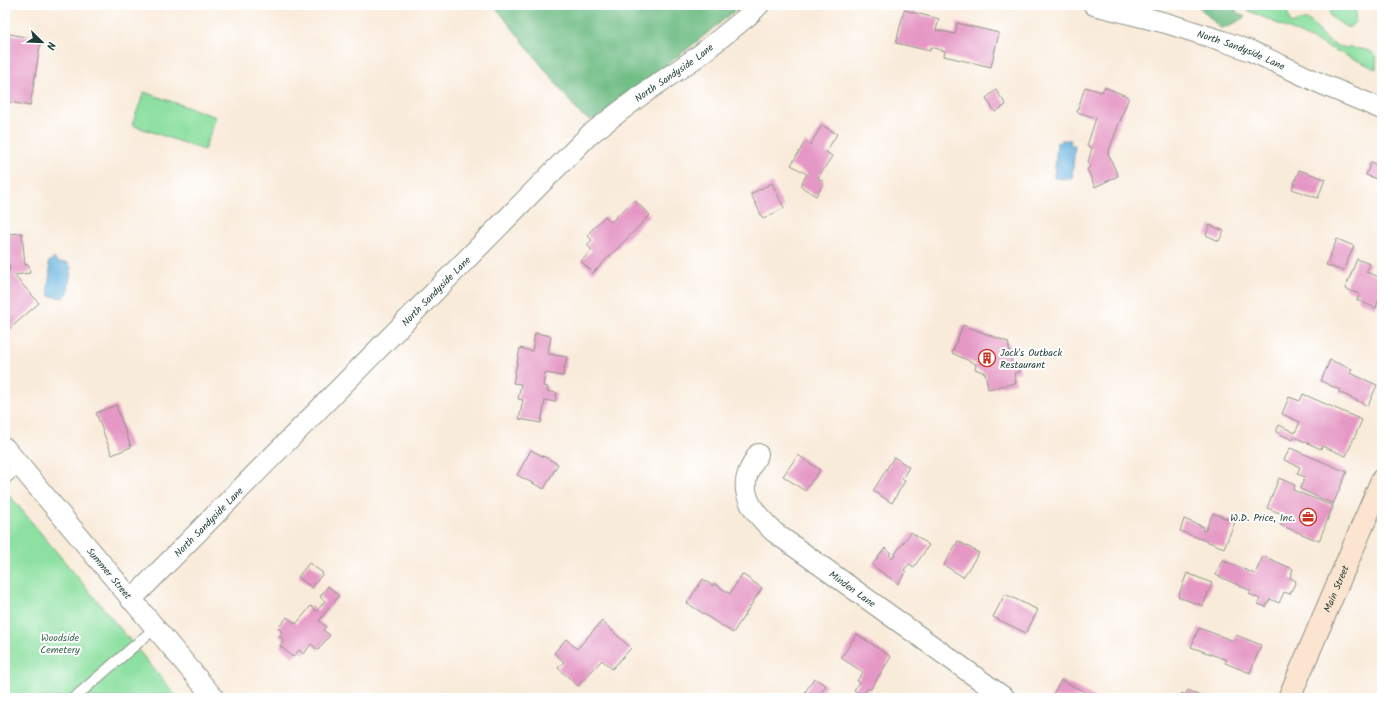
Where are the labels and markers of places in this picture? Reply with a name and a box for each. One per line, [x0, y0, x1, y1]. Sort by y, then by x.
place label: Jack's Outback Restaurant [1000, 345, 1062, 373]
building icon: Jack's Outback Restaurant [977, 348, 997, 368]
office icon: W.D. Price, Inc. [1298, 507, 1318, 527]
place label: W.D. Price, Inc. [1230, 510, 1295, 526]

